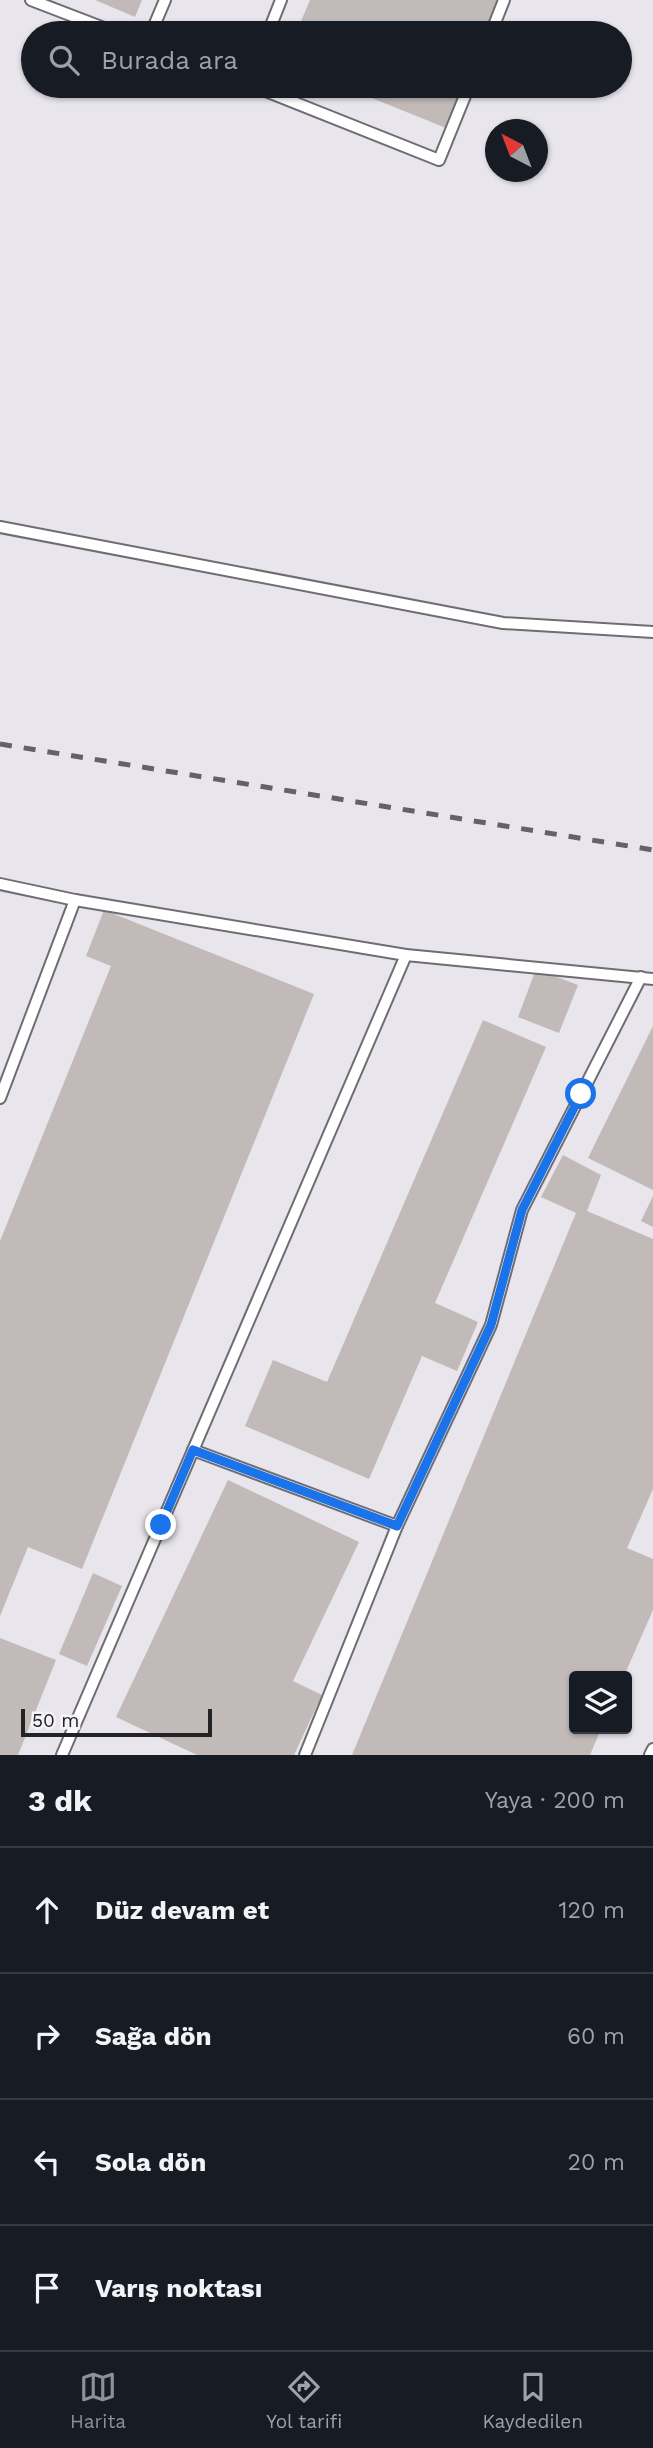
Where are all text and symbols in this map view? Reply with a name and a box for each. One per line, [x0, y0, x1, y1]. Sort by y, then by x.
search box [21, 21, 632, 98]
icon: search [45, 41, 83, 79]
text: Burada ara [101, 45, 238, 75]
north arrow [485, 119, 548, 182]
route start [565, 1078, 596, 1109]
route end [145, 1509, 176, 1540]
map controls [569, 1671, 632, 1734]
button: layers [569, 1671, 632, 1734]
scale bar [21, 1706, 212, 1738]
text: 50 m [32, 1709, 79, 1732]
text: 3 dk [28, 1783, 92, 1818]
text: Yaya · 200 m [485, 1787, 625, 1814]
icon: ahead [28, 1891, 66, 1929]
text: Düz devam et [95, 1895, 269, 1925]
text: 120 m [559, 1897, 625, 1924]
icon: right [28, 2017, 66, 2055]
text: Sağa dön [95, 2021, 212, 2051]
text: 60 m [567, 2023, 625, 2050]
icon: left [28, 2143, 66, 2181]
text: Sola dön [95, 2147, 206, 2177]
text: 20 m [568, 2149, 625, 2176]
icon: arrive [28, 2269, 66, 2307]
text: Varış noktası [95, 2273, 262, 2303]
tab: Harita [70, 2368, 126, 2433]
tab: Yol tarifi [266, 2368, 342, 2433]
tab: Kaydedilen [482, 2368, 583, 2433]

